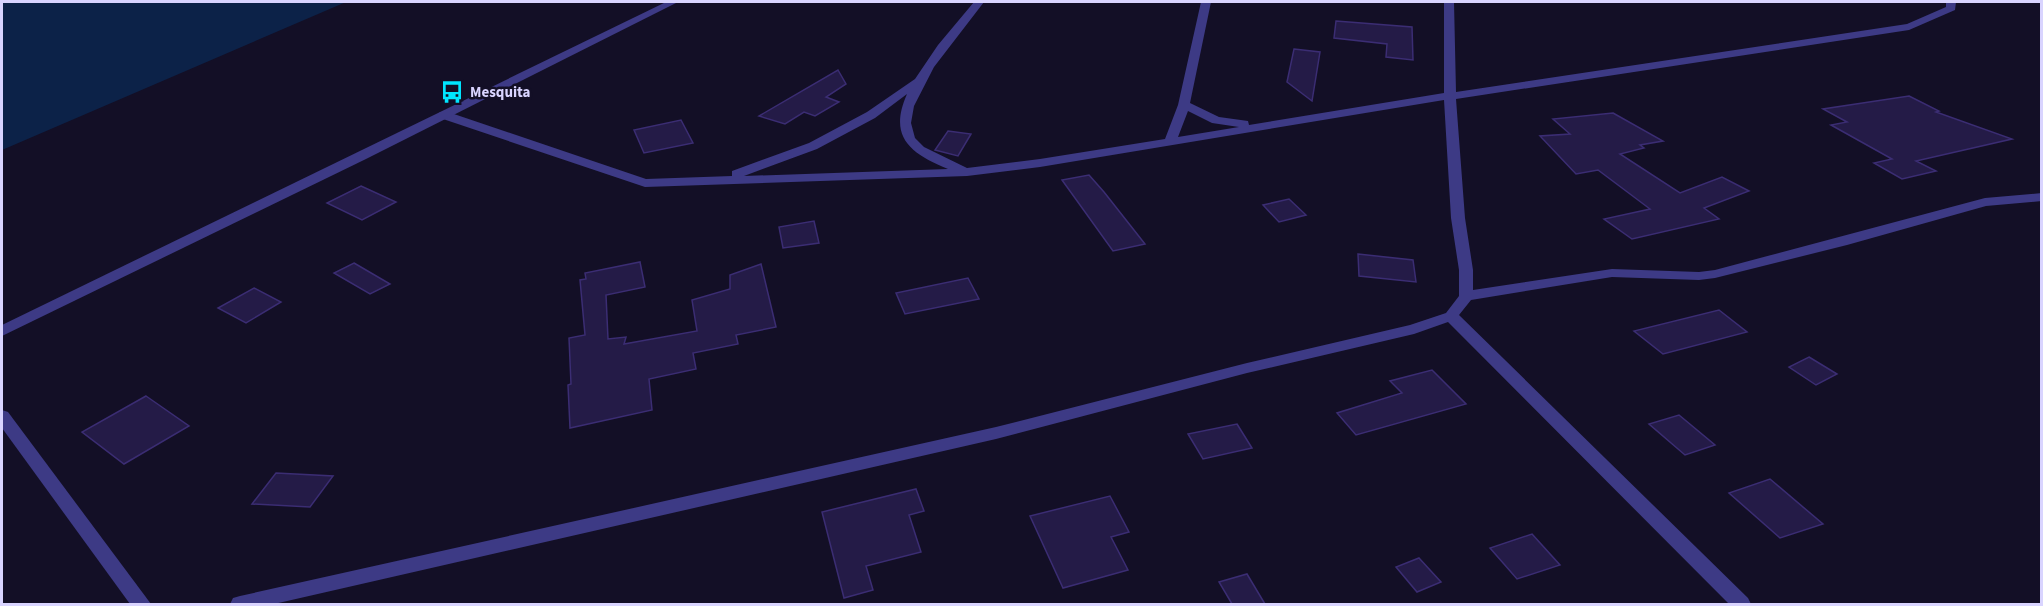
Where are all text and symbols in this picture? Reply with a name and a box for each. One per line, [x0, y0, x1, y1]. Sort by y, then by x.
bus stop icon: Mesquita [439, 79, 465, 105]
place label: Mesquita [470, 82, 531, 103]

